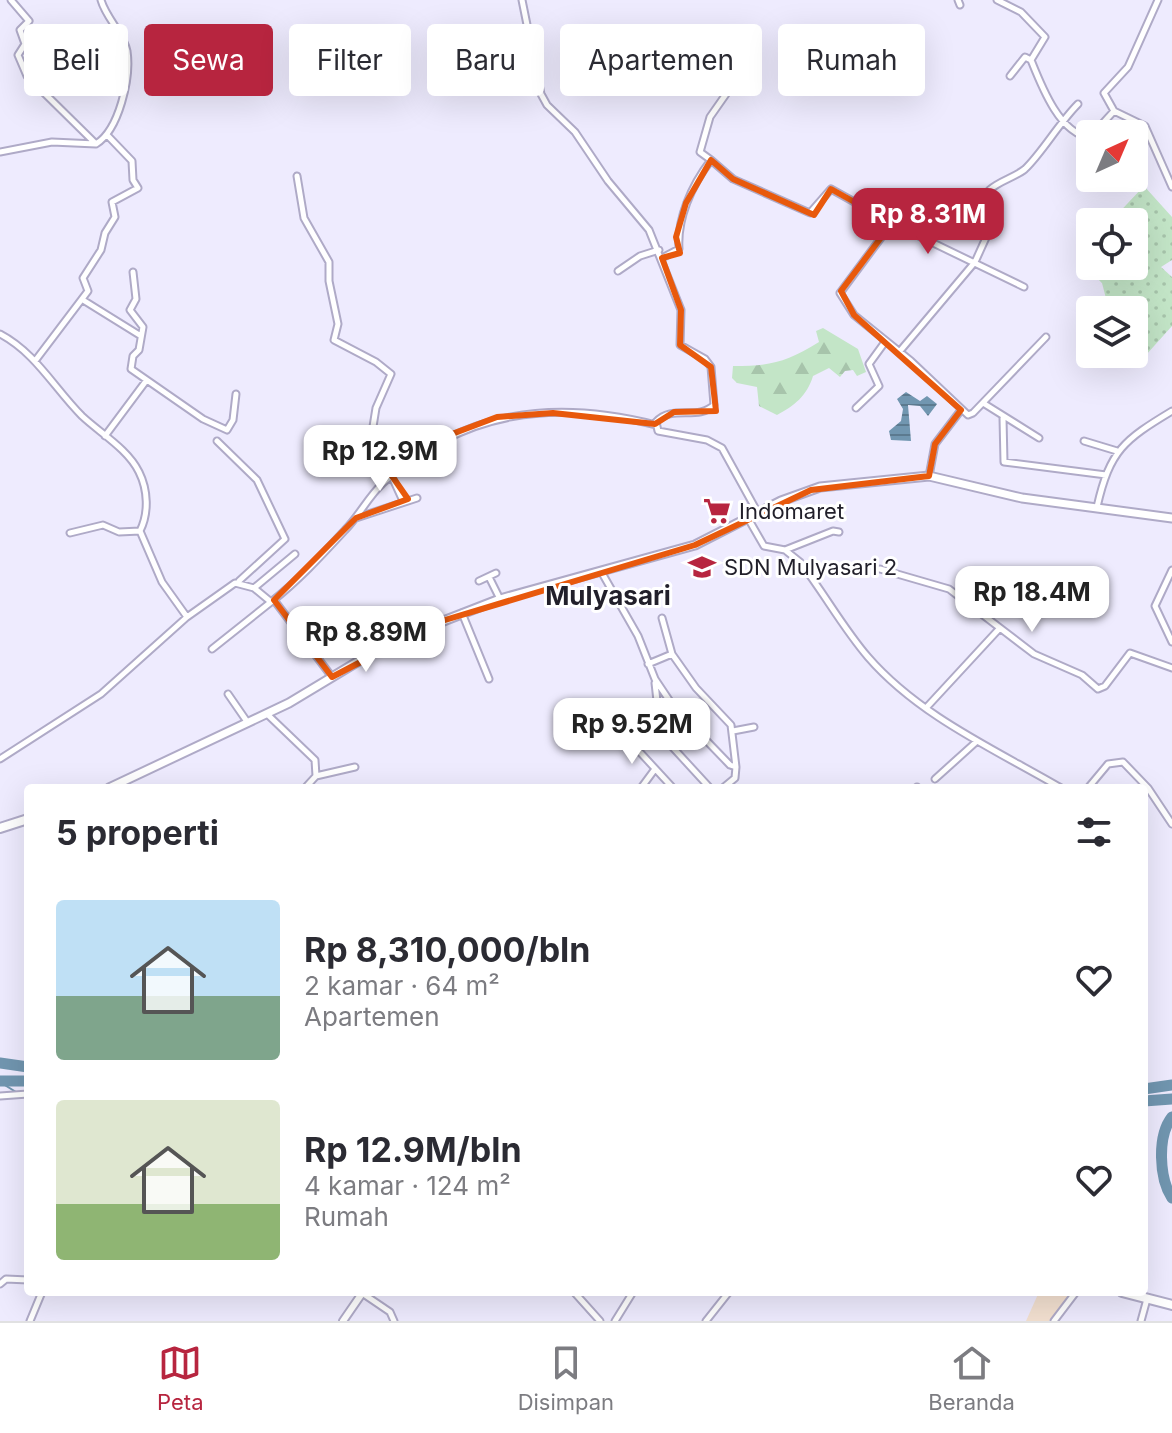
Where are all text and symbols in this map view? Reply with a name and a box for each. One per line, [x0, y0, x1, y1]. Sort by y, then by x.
chip: Beli [24, 24, 128, 96]
chip: Sewa [144, 24, 273, 96]
chip: Filter [289, 24, 411, 96]
chip: Baru [427, 24, 544, 96]
chip: Apartemen [560, 24, 762, 96]
chip: Rumah [778, 24, 925, 96]
north arrow [1076, 120, 1148, 192]
map controls [1076, 120, 1148, 368]
pin: Rp 8.31M [845, 188, 1011, 256]
text: Rp 8.31M [870, 198, 986, 229]
button: locate [1076, 208, 1148, 280]
button: layers [1076, 296, 1148, 368]
pin: Rp 12.9M [297, 425, 463, 493]
text: Rp 12.9M [322, 435, 438, 466]
supermarket icon: Indomaret [702, 496, 732, 526]
place label: Indomaret [739, 498, 844, 524]
school or university icon: SDN Mulyasari 2 [687, 552, 717, 582]
place label: SDN Mulyasari 2 [724, 554, 897, 580]
pin: Rp 18.4M [949, 566, 1115, 634]
text: Rp 18.4M [973, 576, 1091, 607]
district label: Mulyasari [545, 580, 671, 611]
pin: Rp 8.89M [283, 606, 449, 674]
text: Rp 8.89M [305, 616, 427, 647]
pin: Rp 9.52M [549, 698, 715, 766]
text: Rp 9.52M [571, 708, 693, 739]
icon: filters [1072, 810, 1116, 854]
text: 5 properti [56, 812, 219, 853]
text: Rp 8,310,000/bln [304, 929, 591, 970]
icon: home [120, 932, 216, 1028]
icon: heart [1072, 958, 1116, 1002]
text: 2 kamar · 64 m² [304, 970, 500, 1001]
text: Apartemen [304, 1001, 440, 1032]
text: Rp 12.9M/bln [304, 1129, 522, 1170]
icon: home [120, 1132, 216, 1228]
icon: heart [1072, 1158, 1116, 1202]
text: 4 kamar · 124 m² [304, 1170, 511, 1201]
text: Rumah [304, 1201, 389, 1232]
tab: Peta [157, 1341, 203, 1415]
tab: Disimpan [518, 1341, 614, 1415]
tab: Beranda [928, 1341, 1015, 1415]

